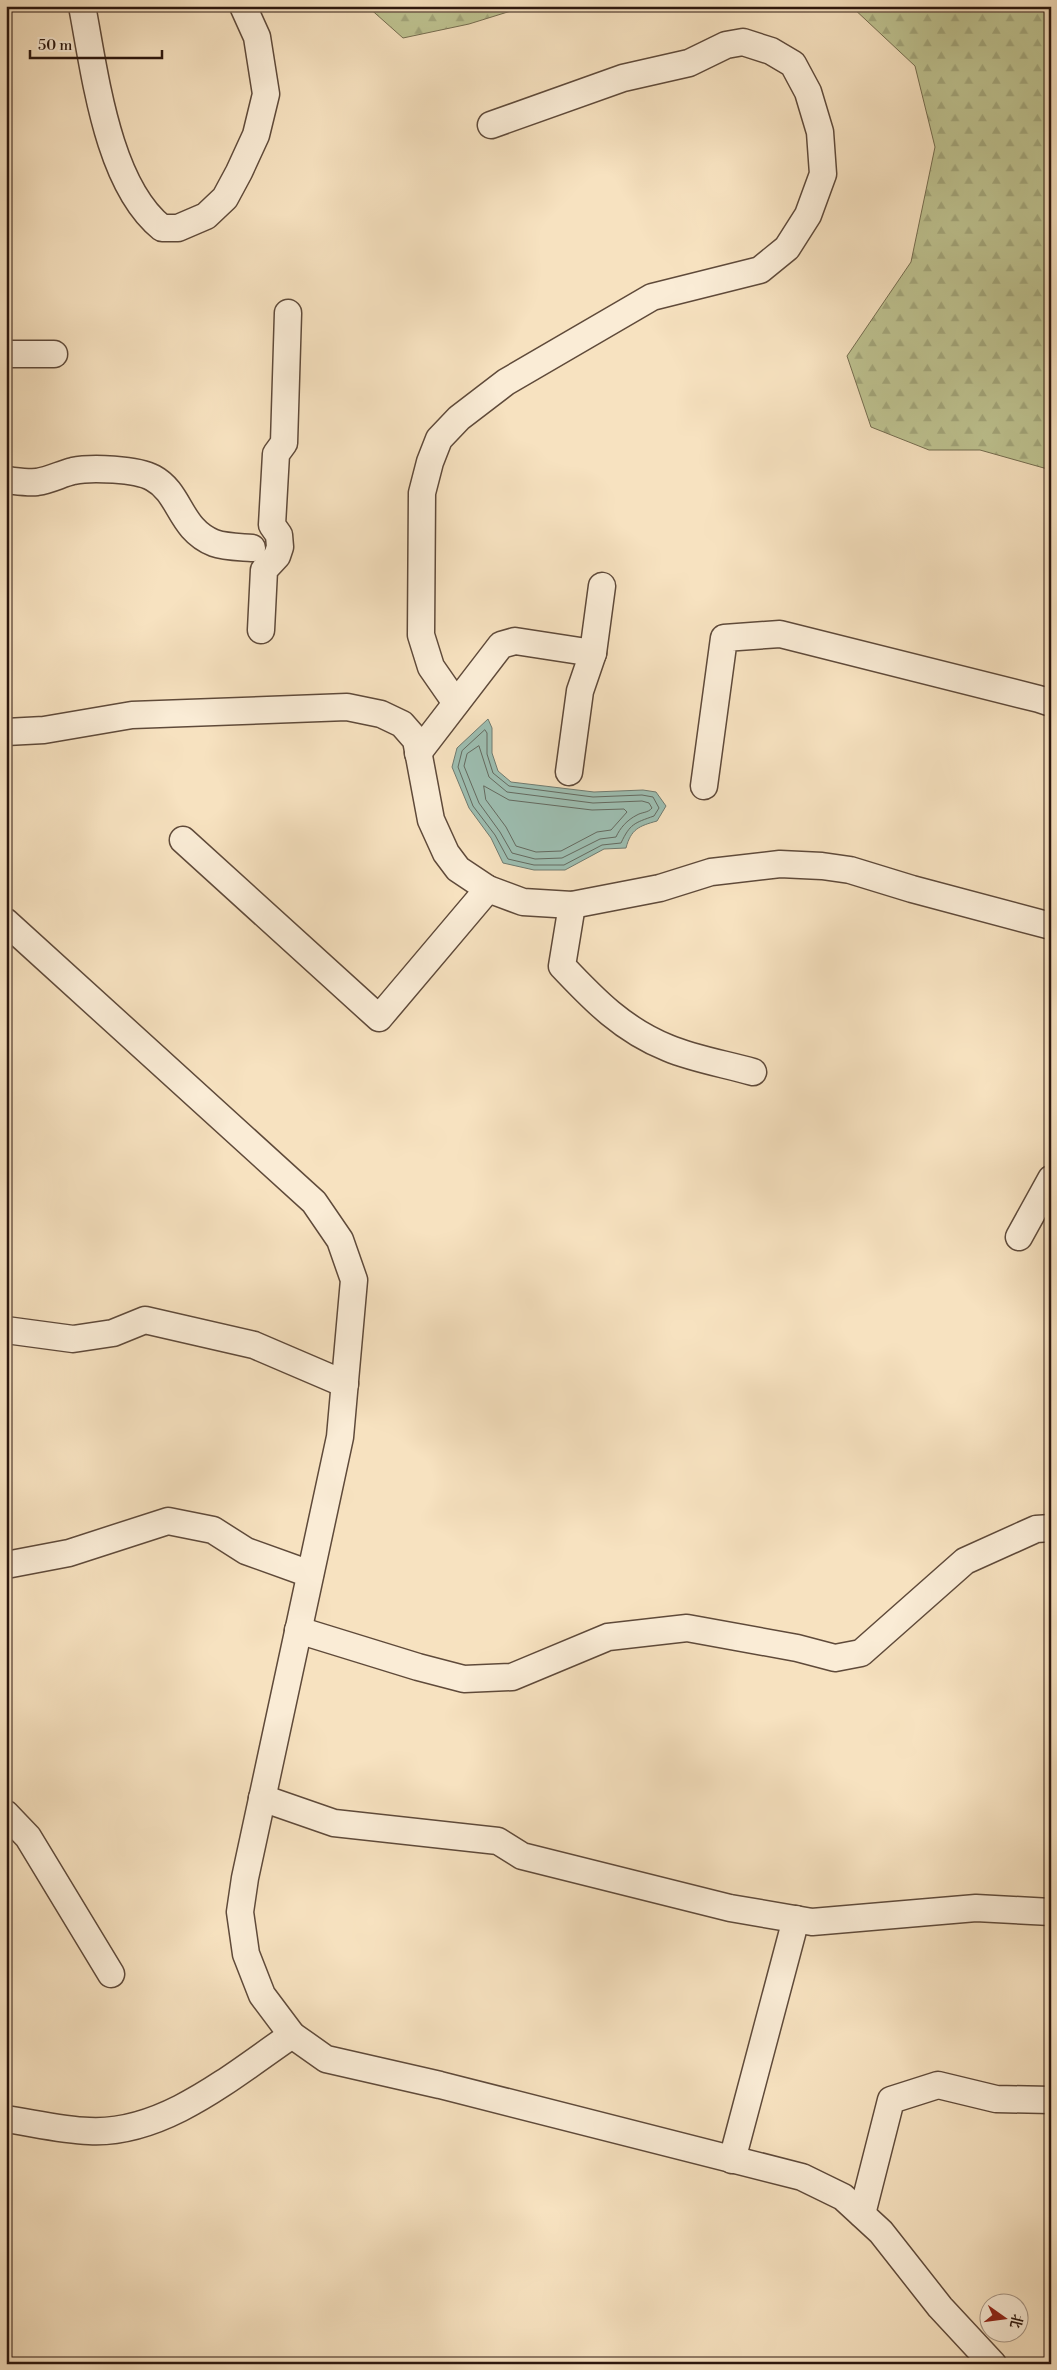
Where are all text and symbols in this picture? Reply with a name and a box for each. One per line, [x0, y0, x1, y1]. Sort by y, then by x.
scale bar [30, 28, 162, 60]
text: 50 m [38, 36, 72, 55]
north arrow [980, 2292, 1030, 2342]
text: 北 [1005, 2312, 1026, 2330]

